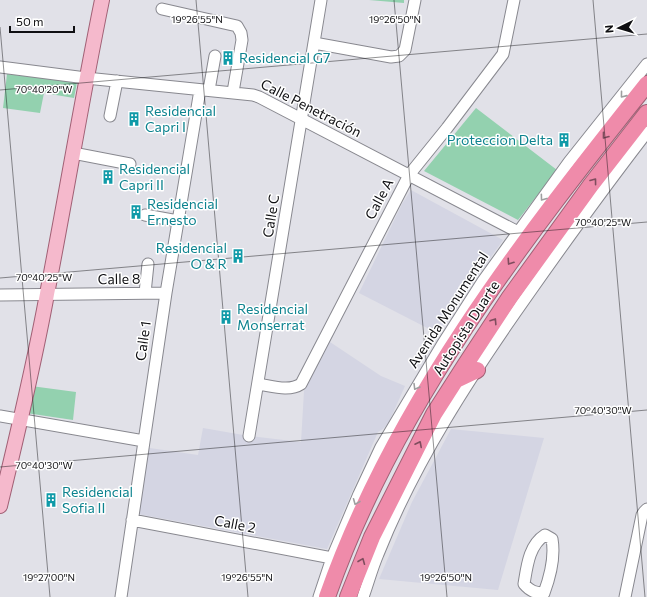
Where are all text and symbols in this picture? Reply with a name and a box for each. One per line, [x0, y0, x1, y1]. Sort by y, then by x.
scale bar [10, 8, 74, 34]
north arrow [599, 8, 639, 48]
text: 19°26'55"N [171, 13, 223, 25]
text: 19°26'50"N [369, 13, 421, 25]
text: 50 m [16, 14, 44, 28]
text: N [602, 24, 615, 34]
place label: Residencial G7 [239, 49, 331, 66]
building icon: Residencial G7 [220, 50, 236, 66]
street label: Calle Penetración [258, 75, 364, 140]
text: 70°40'20"W [16, 83, 72, 95]
one-way arrow [620, 90, 627, 97]
place label: Residencial Capri I [145, 102, 216, 135]
building icon: Residencial Capri I [126, 111, 142, 127]
place label: Proteccion Delta [447, 131, 553, 148]
building icon: Proteccion Delta [556, 132, 572, 148]
one-way arrow [603, 132, 610, 139]
place label: Residencial Capri II [119, 160, 190, 193]
building icon: Residencial Capri II [100, 169, 116, 185]
street label: Calle A [361, 175, 396, 222]
one-way arrow [589, 179, 596, 186]
street label: Calle C [259, 193, 282, 239]
one-way arrow [541, 193, 548, 200]
place label: Residencial Ernesto [147, 195, 218, 228]
building icon: Residencial Ernesto [128, 204, 144, 220]
text: 70°40'25"W [575, 216, 631, 228]
place label: Residencial O & R [156, 239, 227, 272]
building icon: Residencial O & R [230, 248, 246, 264]
street label: Avenida Monumental [404, 249, 491, 371]
one-way arrow [508, 258, 515, 265]
street label: Calle 8 [98, 270, 140, 287]
text: 70°40'25"W [16, 271, 72, 283]
street label: Autopista Duarte [429, 277, 502, 378]
place label: Residencial Monserrat [237, 300, 308, 333]
building icon: Residencial Monserrat [218, 309, 234, 325]
one-way arrow [490, 319, 497, 326]
street label: Calle 1 [131, 320, 154, 362]
one-way arrow [414, 383, 421, 390]
text: 70°40'30"W [574, 404, 632, 416]
one-way arrow [415, 441, 422, 448]
text: 70°40'30"W [15, 459, 73, 471]
place label: Residencial Sofia II [62, 483, 133, 516]
building icon: Residencial Sofia II [43, 492, 59, 508]
one-way arrow [353, 497, 361, 505]
street label: Calle 2 [213, 511, 257, 536]
one-way arrow [357, 557, 365, 565]
text: 19°27'00"N [23, 571, 75, 583]
text: 19°26'55"N [221, 571, 273, 583]
text: 19°26'50"N [420, 571, 472, 583]

